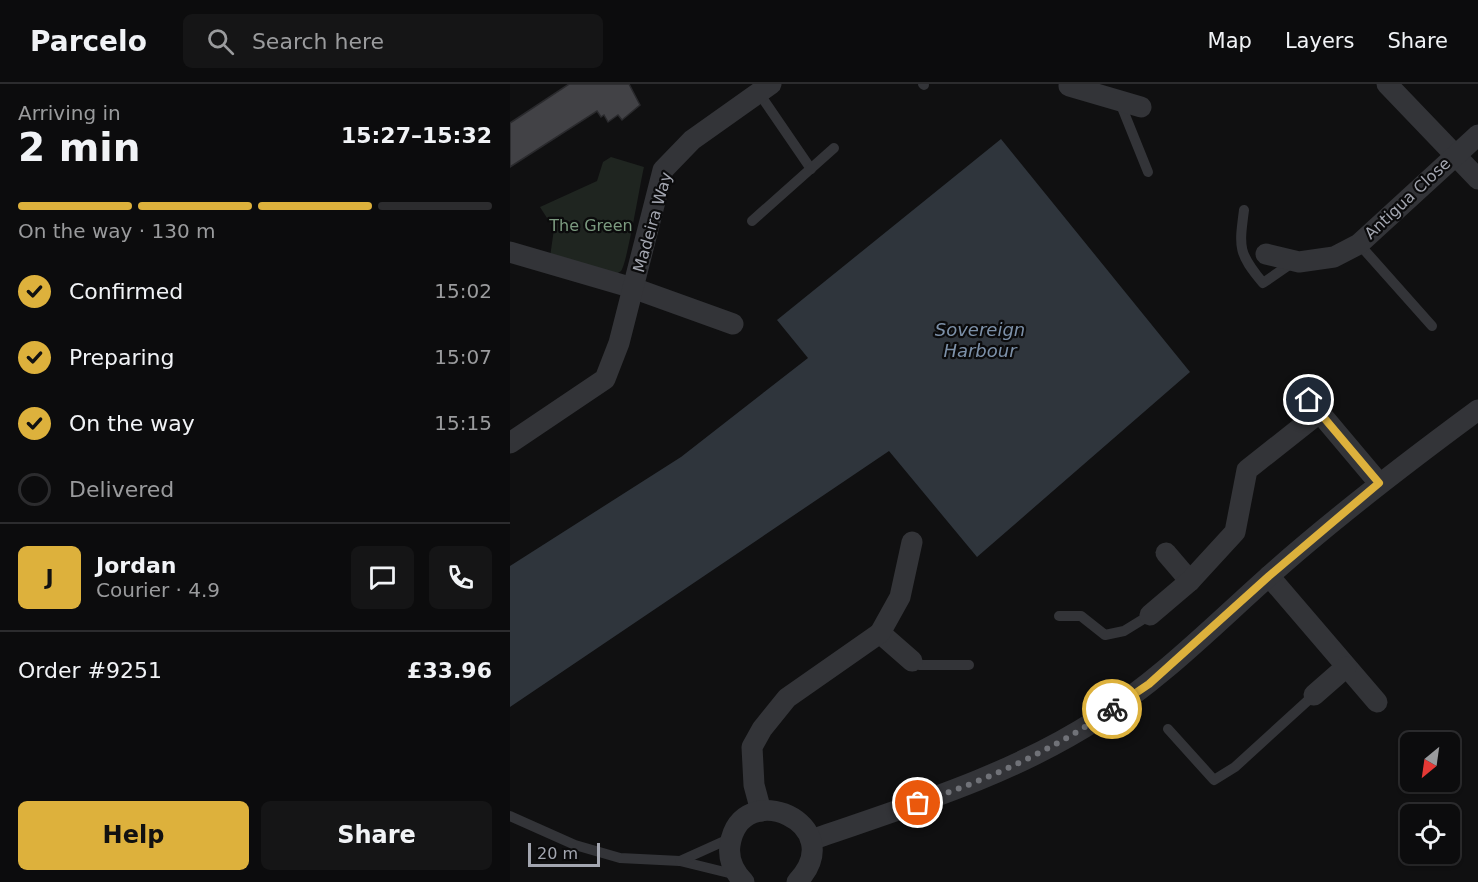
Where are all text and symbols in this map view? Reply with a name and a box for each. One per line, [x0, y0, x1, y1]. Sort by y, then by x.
search box [183, 14, 603, 68]
text: Parcelo [30, 25, 147, 58]
icon: search [204, 25, 237, 58]
text: Search here [252, 29, 384, 54]
text: Map [1208, 29, 1252, 53]
text: Layers [1285, 29, 1354, 53]
text: Share [1387, 29, 1448, 53]
text: Arriving in [18, 101, 121, 125]
text: 15:27–15:32 [341, 123, 492, 148]
text: 2 min [18, 125, 140, 170]
street label: Antigua Close [1360, 154, 1454, 243]
street label: Madeira Way [629, 170, 676, 275]
park label: The Green [548, 216, 633, 235]
text: On the way · 130 m [18, 219, 216, 243]
icon: check [18, 275, 51, 308]
text: Confirmed [69, 279, 183, 304]
text: 15:02 [434, 279, 492, 303]
water label: Sovereign Harbour [935, 319, 1025, 361]
icon: check [18, 341, 51, 374]
text: Preparing [69, 345, 175, 370]
text: 15:07 [434, 345, 492, 369]
pin [1283, 374, 1334, 425]
icon: home [1292, 383, 1325, 416]
icon: check [18, 407, 51, 440]
text: On the way [69, 411, 195, 436]
text: 15:15 [434, 411, 492, 435]
text: Delivered [69, 477, 174, 502]
button: chat [351, 546, 414, 609]
button: phone [429, 546, 492, 609]
text: Jordan [96, 553, 176, 578]
text: J [45, 565, 54, 590]
text: Courier · 4.9 [96, 578, 220, 602]
text: Order #9251 [18, 658, 162, 683]
text: £33.96 [407, 658, 492, 683]
courier [1082, 679, 1142, 739]
icon: bike [1096, 693, 1129, 726]
north arrow [1400, 732, 1460, 792]
map controls [1400, 732, 1460, 864]
pin [892, 777, 943, 828]
icon: bag [901, 786, 934, 819]
button: Help [18, 801, 249, 870]
button: Share [261, 801, 492, 870]
button: locate [1400, 804, 1460, 864]
scale bar [528, 840, 600, 868]
text: 20 m [537, 844, 578, 863]

